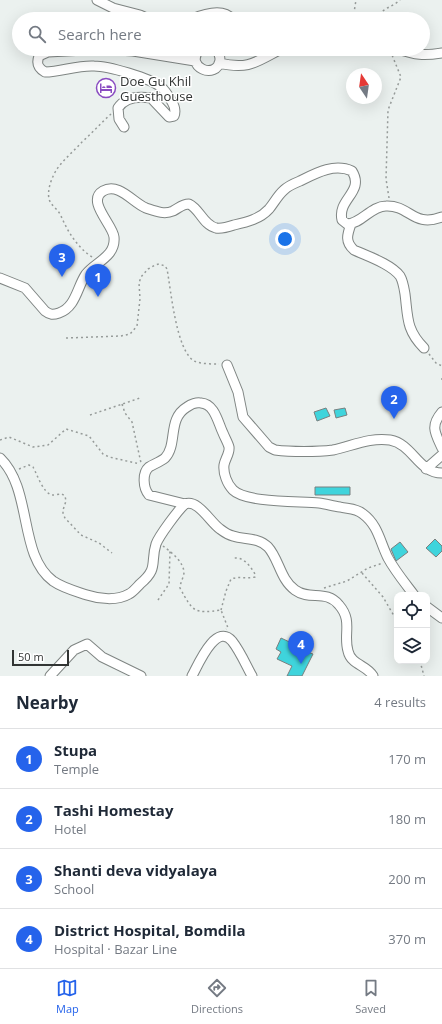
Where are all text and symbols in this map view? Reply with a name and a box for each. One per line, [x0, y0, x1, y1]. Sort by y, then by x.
search box [12, 12, 430, 56]
icon: search [26, 23, 48, 45]
text: Search here [58, 24, 142, 44]
north arrow [346, 68, 382, 104]
place label: Doe Gu Khil Guesthouse [120, 72, 193, 105]
hotel icon: Doe Gu Khil Guesthouse [95, 77, 117, 99]
your location [275, 229, 295, 249]
pin: 3 [49, 244, 75, 277]
pin: 1 [85, 264, 111, 297]
pin: 2 [381, 386, 407, 419]
map controls [394, 592, 430, 664]
button: locate [394, 592, 430, 628]
button: layers [394, 628, 430, 664]
pin: 4 [288, 631, 314, 664]
scale bar [12, 648, 69, 667]
text: 50 m [18, 649, 44, 664]
text: Nearby [16, 691, 78, 714]
text: 4 results [374, 693, 426, 711]
text: Stupa [54, 740, 97, 760]
text: 1 [25, 750, 33, 768]
text: 170 m [388, 750, 426, 768]
text: Temple [54, 760, 99, 778]
text: Tashi Homestay [54, 800, 173, 820]
text: 2 [25, 810, 33, 828]
text: 180 m [388, 810, 426, 828]
text: Hotel [54, 820, 87, 838]
text: Shanti deva vidyalaya [54, 860, 217, 880]
text: 3 [25, 870, 33, 888]
text: 200 m [388, 870, 426, 888]
text: School [54, 880, 94, 898]
text: District Hospital, Bomdila [54, 920, 246, 940]
text: 4 [25, 930, 33, 948]
text: 370 m [388, 930, 426, 948]
text: Hospital · Bazar Line [54, 940, 177, 958]
tab: Map [56, 977, 79, 1016]
tab: Directions [191, 977, 243, 1016]
tab: Saved [355, 977, 386, 1016]

